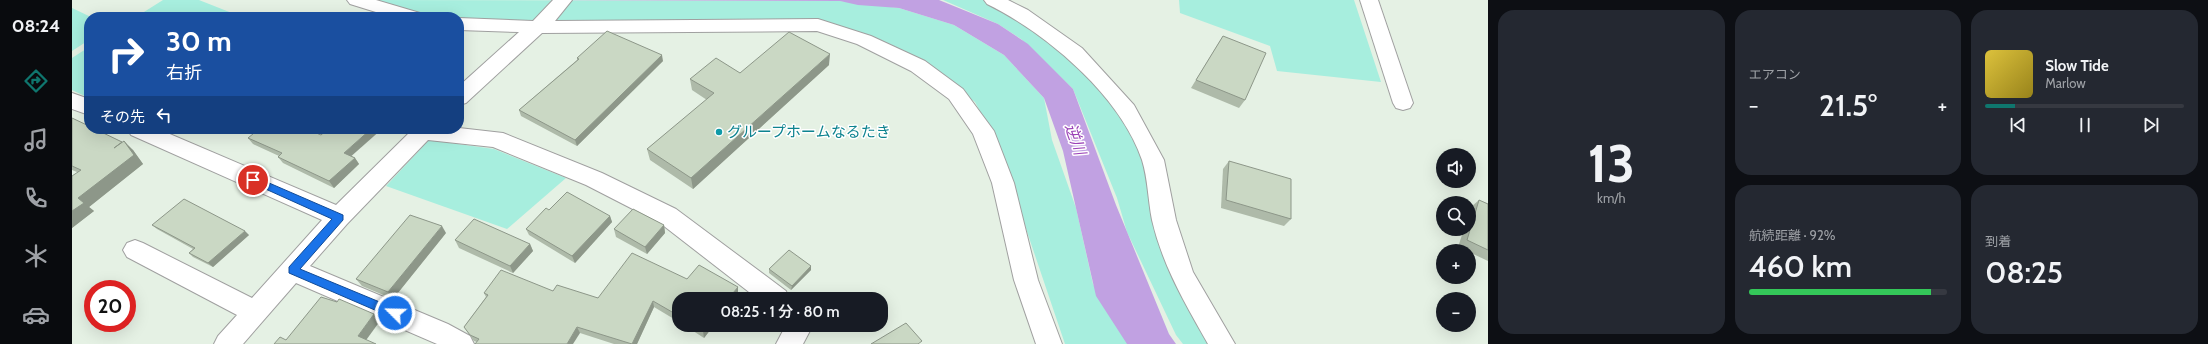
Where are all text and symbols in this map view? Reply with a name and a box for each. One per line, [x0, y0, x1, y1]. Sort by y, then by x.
text: 08:24 [12, 15, 60, 37]
text: 30 m [166, 24, 232, 58]
icon: right [100, 28, 152, 80]
text: Slow Tide [2045, 57, 2109, 75]
text: 右折 [166, 62, 202, 84]
text: エアコン [1749, 66, 1801, 82]
icon: directions [22, 67, 50, 95]
text: Marlow [2045, 75, 2086, 91]
text: 21.5° [1819, 87, 1877, 124]
text: − [1749, 92, 1758, 119]
text: + [1938, 92, 1947, 119]
icon: left [153, 104, 175, 126]
text: その先 [100, 108, 145, 126]
icon: previous [2007, 114, 2029, 136]
icon: pause [2074, 114, 2096, 136]
icon: next [2140, 114, 2162, 136]
water label: 逆川 [1061, 121, 1090, 159]
place label: グループホームなるたき [727, 123, 891, 141]
icon: music [22, 126, 50, 154]
marker: グループホームなるたき [714, 127, 724, 137]
text: 13 [1588, 132, 1635, 195]
map controls [1436, 148, 1476, 332]
button: sound [1436, 148, 1476, 188]
pin [236, 163, 270, 197]
icon: arrive [242, 169, 264, 191]
icon: phone [22, 184, 50, 212]
text: km/h [1597, 190, 1626, 206]
button: search [1436, 196, 1476, 236]
text: 航続距離 · 92% [1749, 227, 1835, 243]
text: 到着 [1985, 233, 2011, 249]
icon: climate [22, 242, 50, 270]
button: + [1436, 244, 1476, 284]
text: 460 km [1749, 248, 1852, 285]
text: 08:25 [1985, 254, 2063, 291]
speed limit sign: 20 [84, 280, 136, 332]
position arrow [374, 292, 416, 334]
button: − [1436, 292, 1476, 332]
icon: car [22, 301, 50, 329]
text: 08:25 · 1 分 · 80 m [720, 303, 840, 321]

